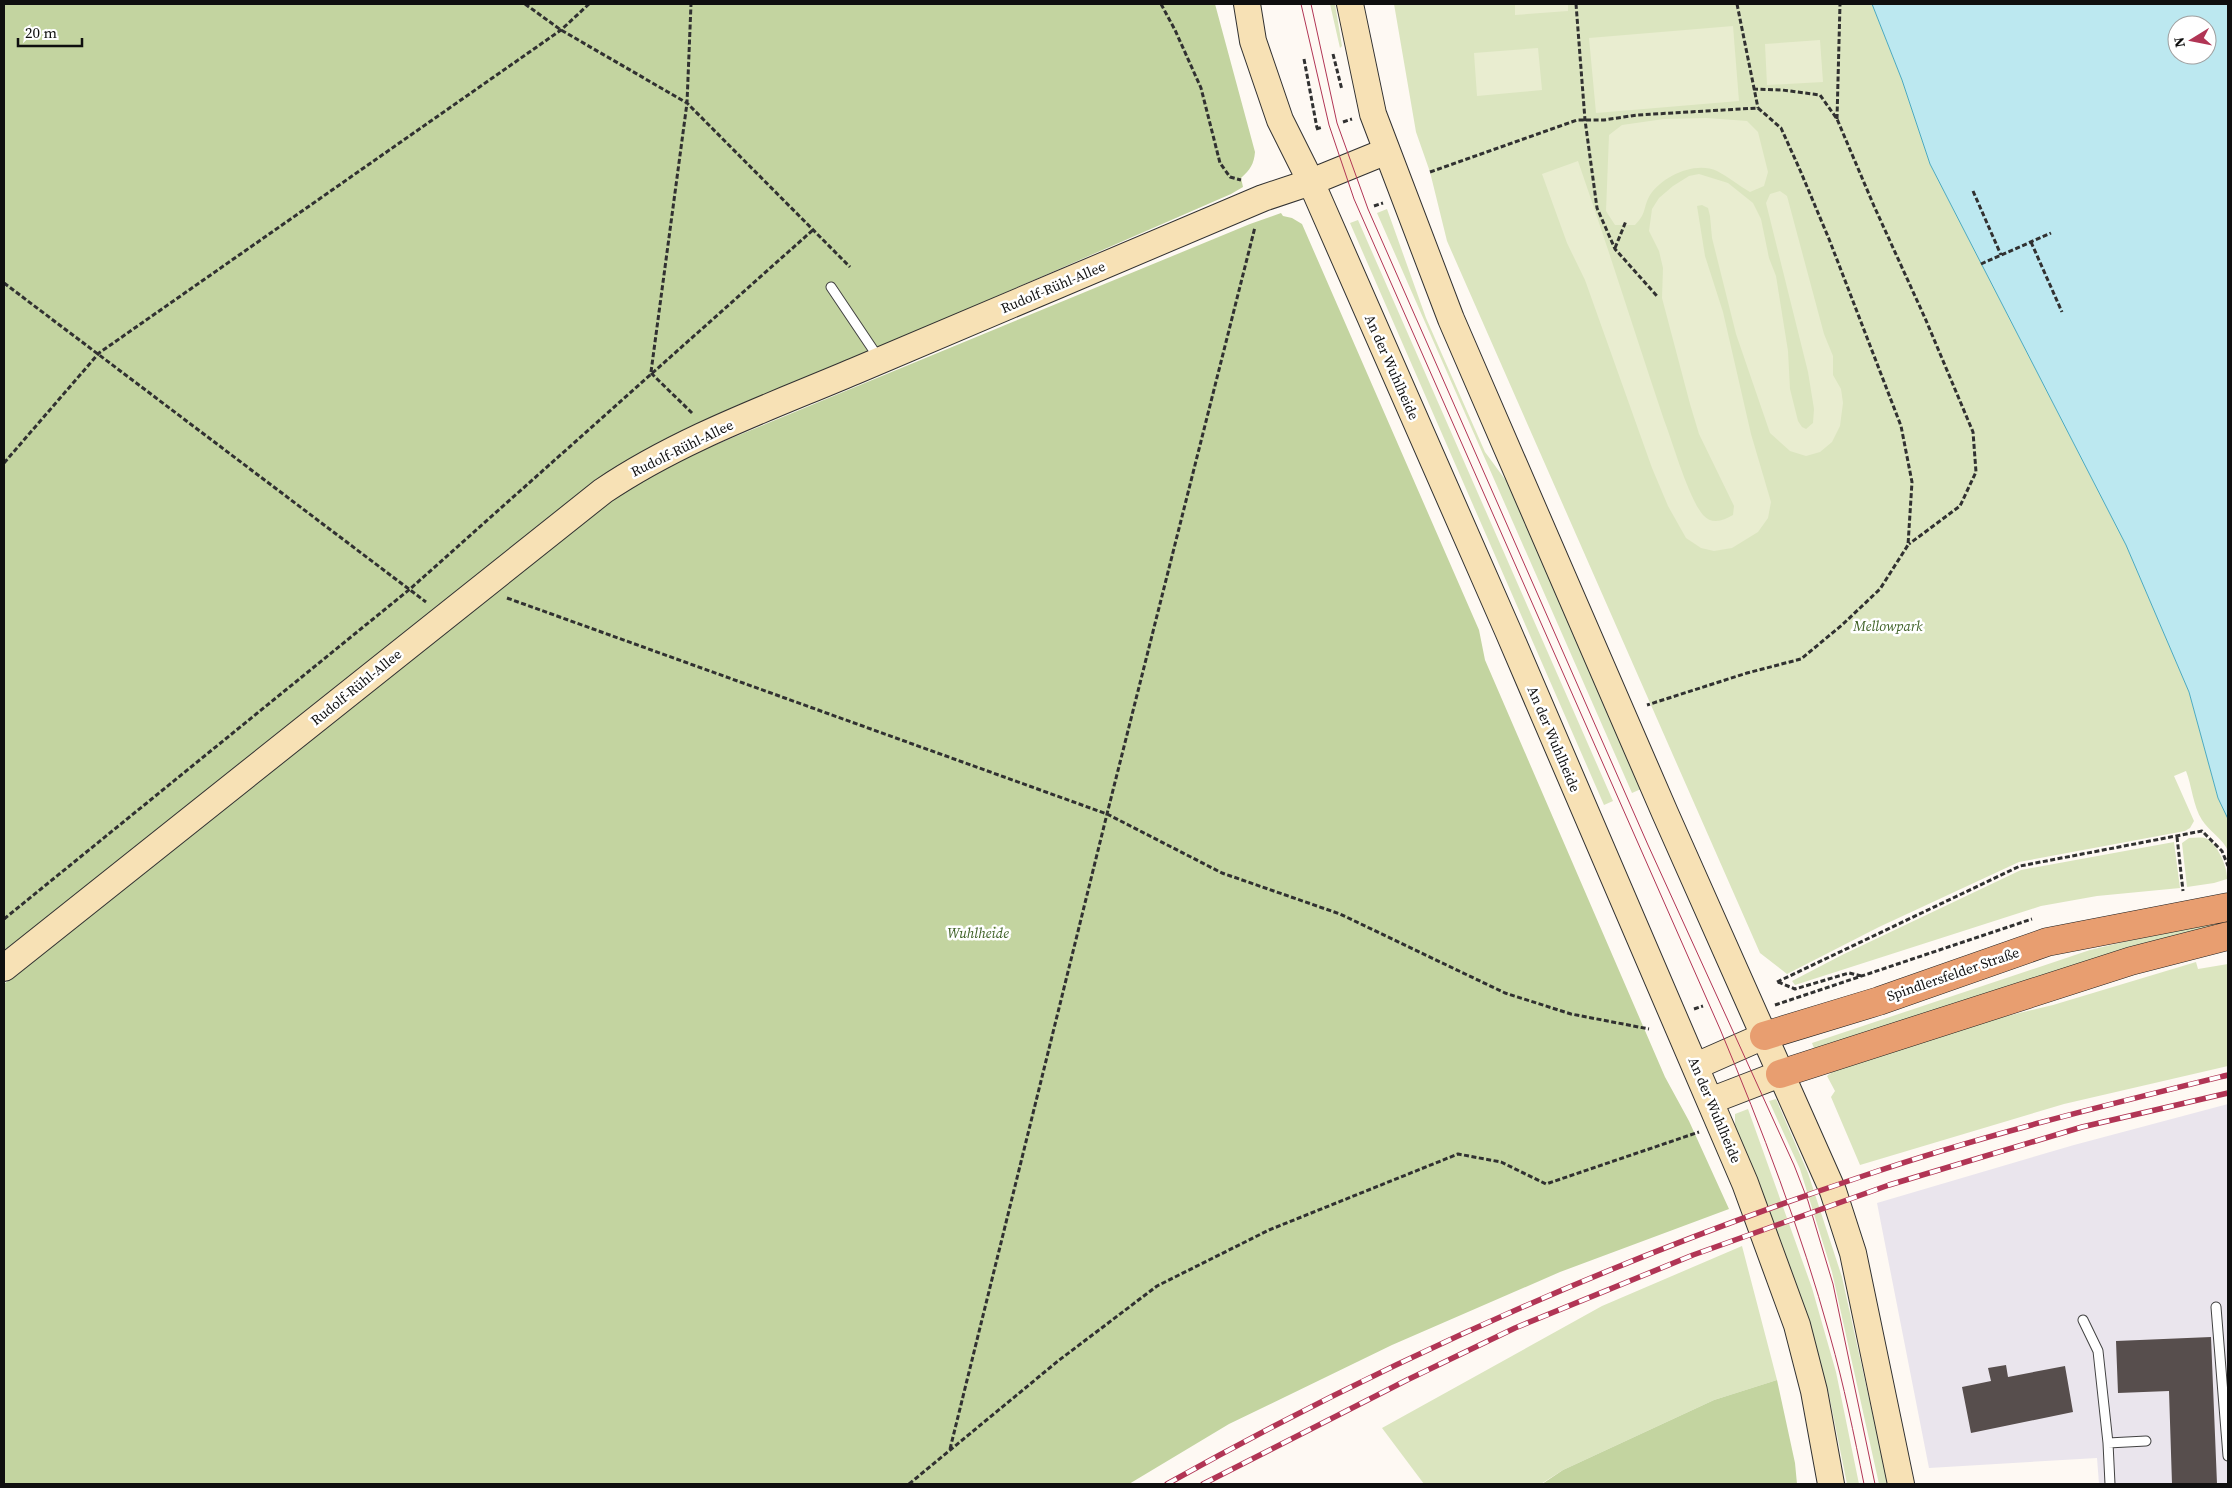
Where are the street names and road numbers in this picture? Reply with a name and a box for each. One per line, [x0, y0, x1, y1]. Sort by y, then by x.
street label: Rudolf-Rühl-Allee [998, 256, 1108, 318]
street label: An der Wuhlheide [1360, 311, 1424, 423]
street label: Rudolf-Rühl-Allee [627, 415, 737, 481]
street label: Rudolf-Rühl-Allee [306, 644, 406, 730]
street label: An der Wuhlheide [1523, 683, 1585, 795]
street label: Spindlersfelder Straße [1884, 942, 2022, 1006]
street label: An der Wuhlheide [1684, 1054, 1746, 1166]

